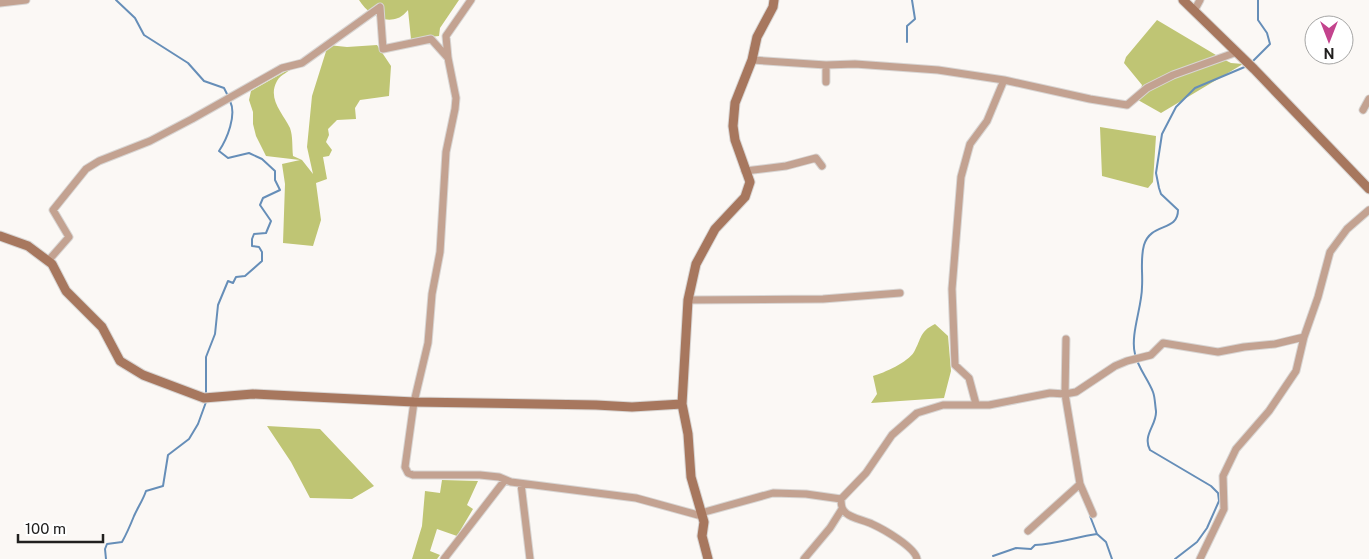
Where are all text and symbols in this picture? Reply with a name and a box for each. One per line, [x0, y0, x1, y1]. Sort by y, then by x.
north arrow [1304, 15, 1354, 65]
text: N [1324, 45, 1334, 61]
scale bar [18, 512, 102, 544]
text: 100 m [25, 520, 66, 537]

